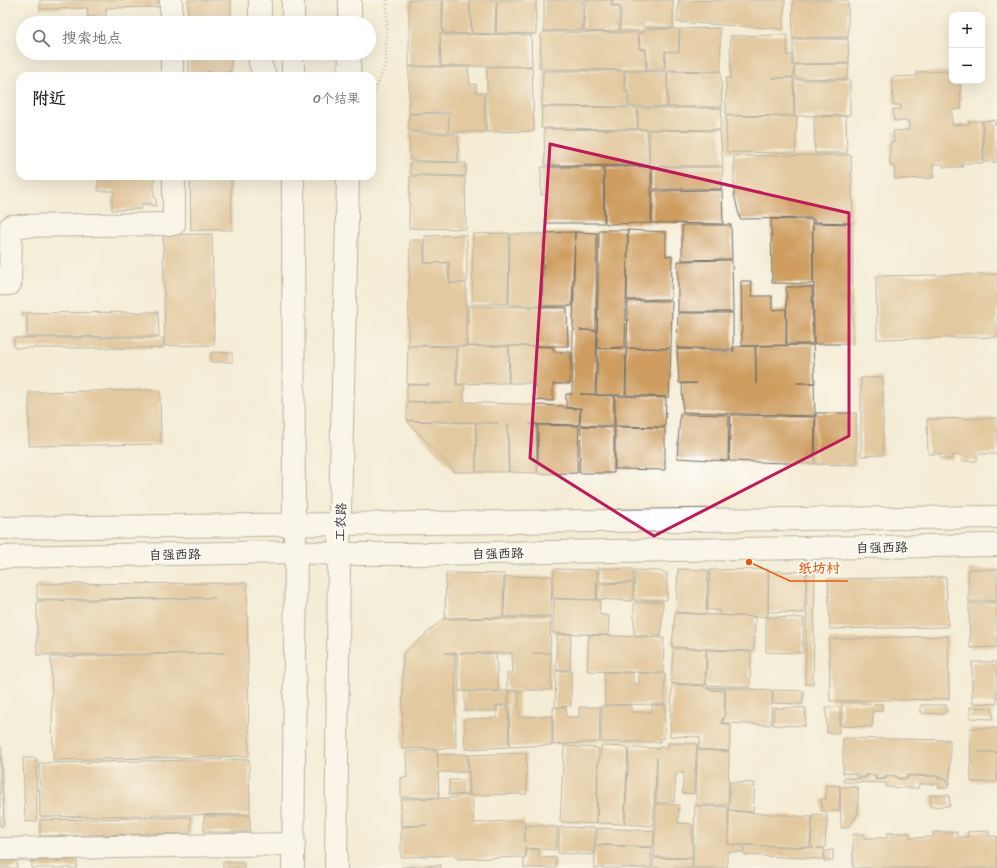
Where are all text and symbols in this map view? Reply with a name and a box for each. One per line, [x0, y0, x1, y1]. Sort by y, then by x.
map controls [949, 12, 985, 84]
button: + [949, 12, 985, 48]
search box [16, 16, 376, 60]
text: 搜索地点 [62, 25, 122, 51]
icon: search [30, 27, 52, 49]
button: − [949, 48, 985, 84]
text: 附近 [32, 83, 66, 113]
text: 0个结果 [313, 87, 360, 110]
street label: 工农路 [328, 502, 353, 542]
street label: 自强西路 [856, 536, 908, 559]
street label: 自强西路 [472, 542, 524, 565]
street label: 自强西路 [149, 543, 201, 566]
callout: 纸坊村 [790, 555, 848, 581]
text: 纸坊村 [798, 556, 840, 581]

